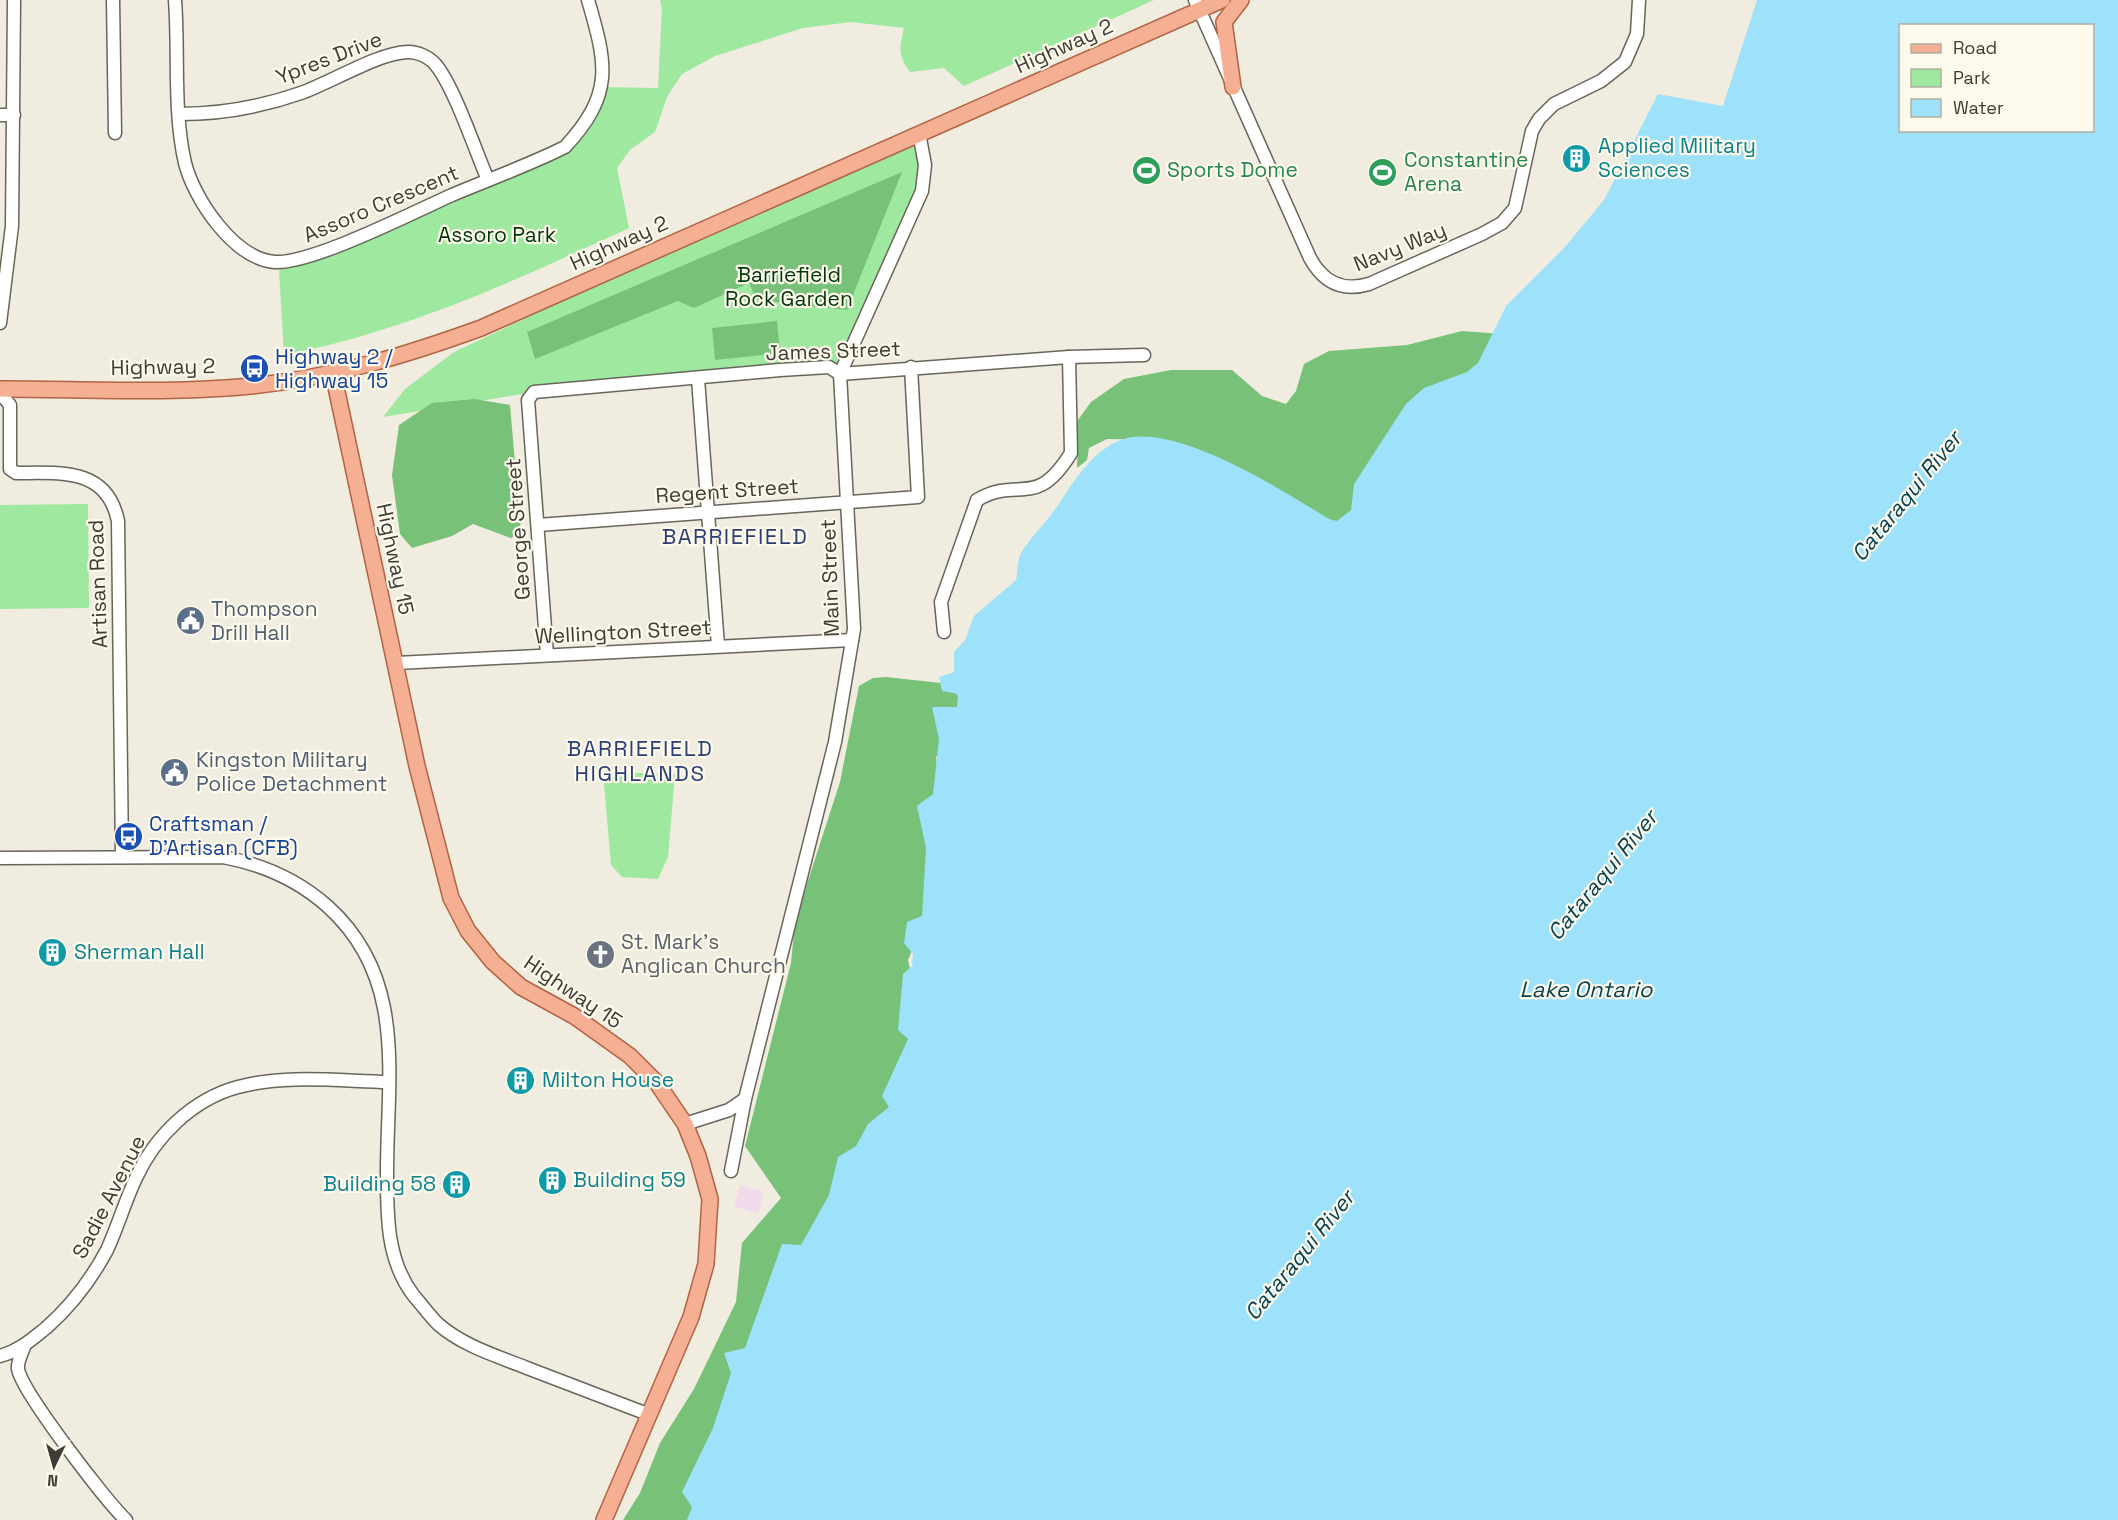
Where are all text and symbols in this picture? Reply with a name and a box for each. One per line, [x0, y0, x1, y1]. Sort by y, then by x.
street label: Highway 2 [1011, 12, 1117, 79]
legend [1899, 24, 2094, 132]
street label: Ypres Drive [272, 25, 386, 90]
text: Road [1953, 36, 1997, 59]
text: Park [1953, 66, 1991, 89]
text: Water [1953, 96, 2004, 119]
place label: Applied Military Sciences [1598, 132, 1756, 183]
building icon: Applied Military Sciences [1561, 142, 1593, 174]
place label: Constantine Arena [1404, 146, 1529, 197]
sports icon: Sports Dome [1130, 154, 1162, 186]
place label: Sports Dome [1167, 156, 1298, 183]
sports icon: Constantine Arena [1367, 156, 1399, 188]
street label: Assoro Crescent [299, 159, 462, 248]
street label: Highway 2 [566, 209, 672, 276]
street label: Navy Way [1349, 216, 1450, 277]
park label: Assoro Park [438, 221, 556, 248]
park label: Barriefield Rock Garden [725, 261, 853, 312]
street label: James Street [765, 335, 901, 366]
place label: Highway 2 / Highway 15 [275, 343, 393, 394]
street label: Highway 2 [110, 352, 215, 381]
bus stop icon: Highway 2 / Highway 15 [238, 353, 270, 385]
water label: Cataraqui River [1845, 423, 1969, 567]
street label: George Street [499, 457, 536, 601]
street label: Regent Street [654, 472, 799, 509]
street label: Highway 15 [371, 501, 420, 617]
street label: Artisan Road [82, 519, 113, 649]
street label: Main Street [814, 519, 845, 637]
district label: BARRIEFIELD [662, 522, 808, 550]
place label: Thompson Drill Hall [211, 595, 318, 646]
public building icon: Thompson Drill Hall [174, 605, 206, 637]
street label: Wellington Street [534, 613, 712, 650]
district label: BARRIEFIELD HIGHLANDS [567, 734, 713, 787]
place label: Kingston Military Police Detachment [196, 746, 387, 797]
public building icon: Kingston Military Police Detachment [159, 756, 191, 788]
water label: Cataraqui River [1541, 802, 1665, 946]
place label: Craftsman / D'Artisan (CFB) [149, 810, 298, 861]
bus stop icon: Craftsman / D'Artisan (CFB) [112, 820, 144, 852]
place label: St. Mark's Anglican Church [621, 928, 786, 979]
building icon: Sherman Hall [37, 936, 69, 968]
place label: Sherman Hall [74, 938, 205, 965]
church icon: St. Mark's Anglican Church [584, 938, 616, 970]
street label: Highway 15 [519, 949, 628, 1034]
water label: Lake Ontario [1520, 975, 1654, 1003]
building icon: Milton House [505, 1064, 537, 1096]
place label: Milton House [542, 1066, 674, 1093]
street label: Sadie Avenue [66, 1130, 151, 1263]
building icon: Building 59 [536, 1164, 568, 1196]
place label: Building 59 [573, 1166, 686, 1193]
building icon: Building 58 [441, 1168, 473, 1200]
place label: Building 58 [323, 1170, 436, 1197]
water label: Cataraqui River [1238, 1182, 1362, 1326]
north arrow [24, 1436, 84, 1496]
text: N [46, 1470, 59, 1491]

